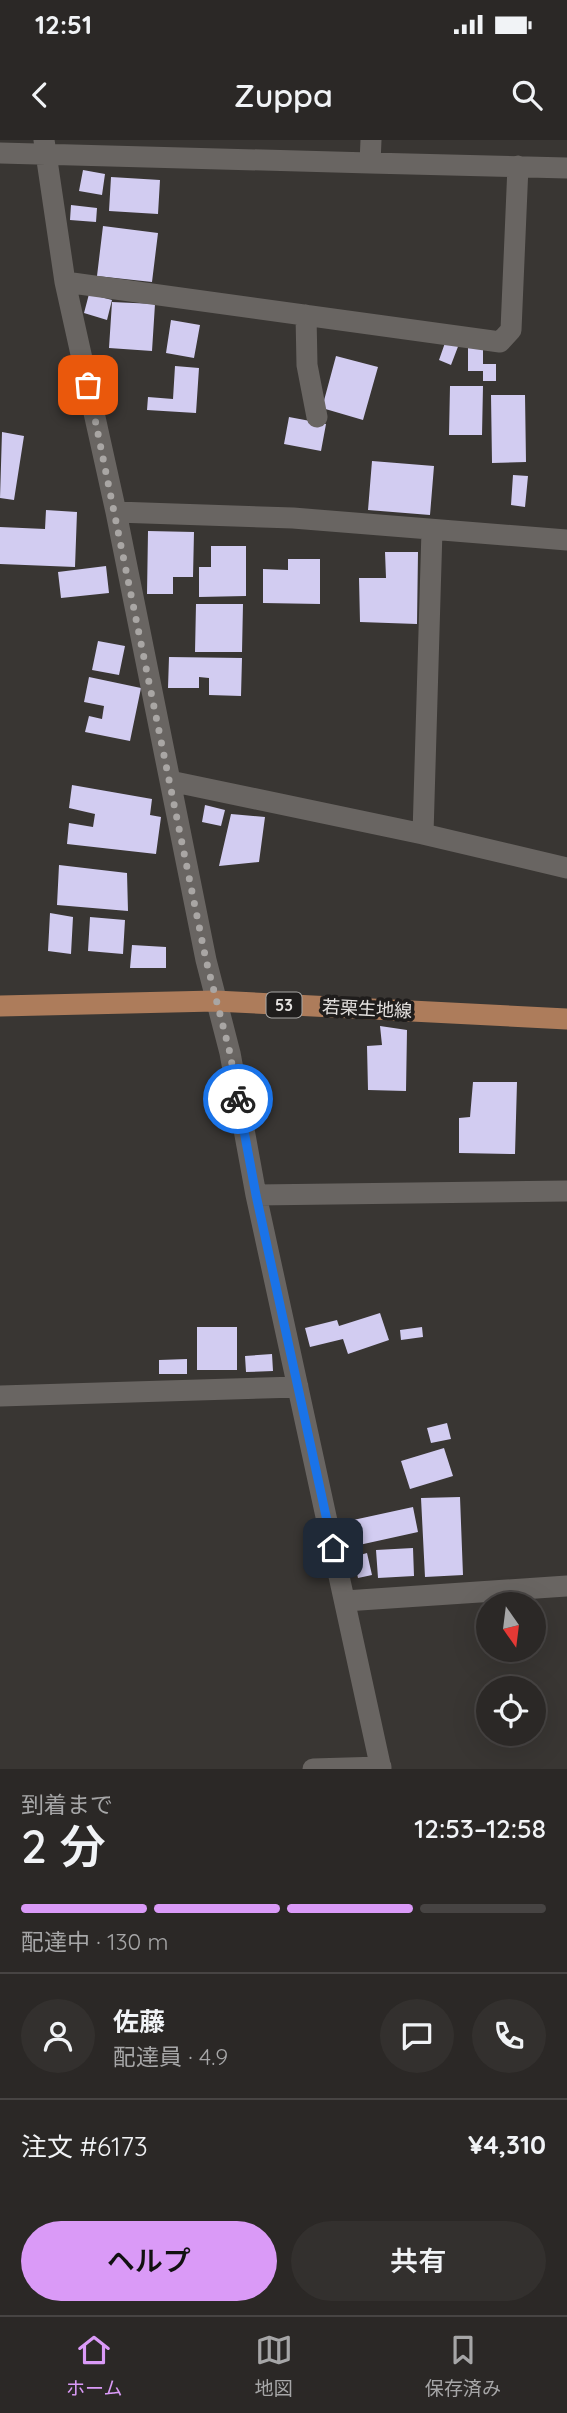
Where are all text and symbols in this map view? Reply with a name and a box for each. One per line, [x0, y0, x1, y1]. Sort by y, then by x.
text: 12:51 [35, 8, 92, 41]
text: Zuppa [234, 75, 333, 115]
icon: back [21, 76, 59, 114]
icon: search [508, 76, 546, 114]
pin [58, 355, 118, 415]
icon: bag [69, 366, 107, 404]
road number: 53 [266, 992, 302, 1018]
street label: 若栗生地線 [321, 995, 413, 1022]
courier [203, 1064, 273, 1134]
icon: bike [219, 1080, 257, 1118]
pin [303, 1518, 363, 1578]
icon: home [314, 1529, 352, 1567]
north arrow [476, 1592, 546, 1662]
map controls [476, 1592, 546, 1746]
button: locate [476, 1676, 546, 1746]
text: 到着まで [21, 1790, 113, 1819]
text: 12:53–12:58 [414, 1812, 546, 1845]
text: 2 分 [21, 1817, 106, 1875]
text: 配達中 · 130 m [21, 1927, 169, 1956]
button: person [21, 1999, 95, 2073]
button: chat [380, 1999, 454, 2073]
button: phone [472, 1999, 546, 2073]
text: 佐藤 [113, 2005, 165, 2038]
text: 配達員 · 4.9 [113, 2042, 228, 2071]
text: ¥4,310 [468, 2128, 546, 2161]
text: 注文 #6173 [21, 2130, 148, 2163]
button: ヘルプ [21, 2221, 277, 2301]
button: 共有 [291, 2221, 546, 2301]
tab: ホーム [66, 2331, 123, 2400]
tab: 地図 [255, 2331, 293, 2400]
tab: 保存済み [425, 2331, 501, 2400]

